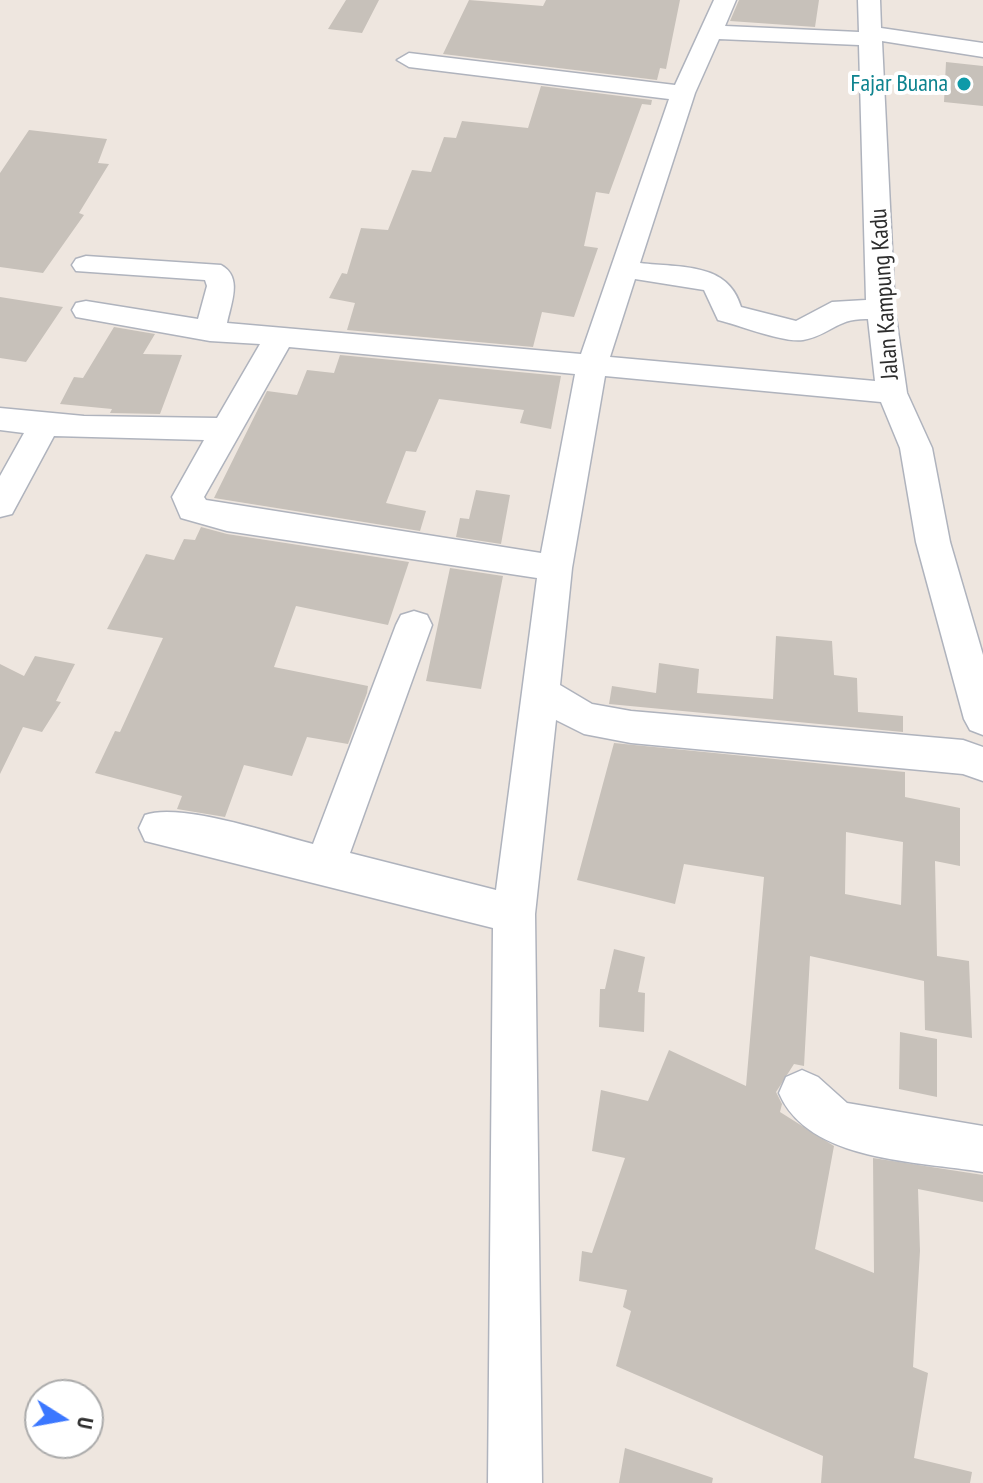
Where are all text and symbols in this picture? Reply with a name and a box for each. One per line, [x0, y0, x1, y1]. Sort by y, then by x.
place label: Fajar Buana [851, 70, 948, 98]
marker: Fajar Buana [955, 75, 973, 93]
street label: Jalan Kampung Kadu [865, 208, 905, 380]
north arrow [24, 1379, 104, 1459]
text: U [71, 1415, 100, 1431]

